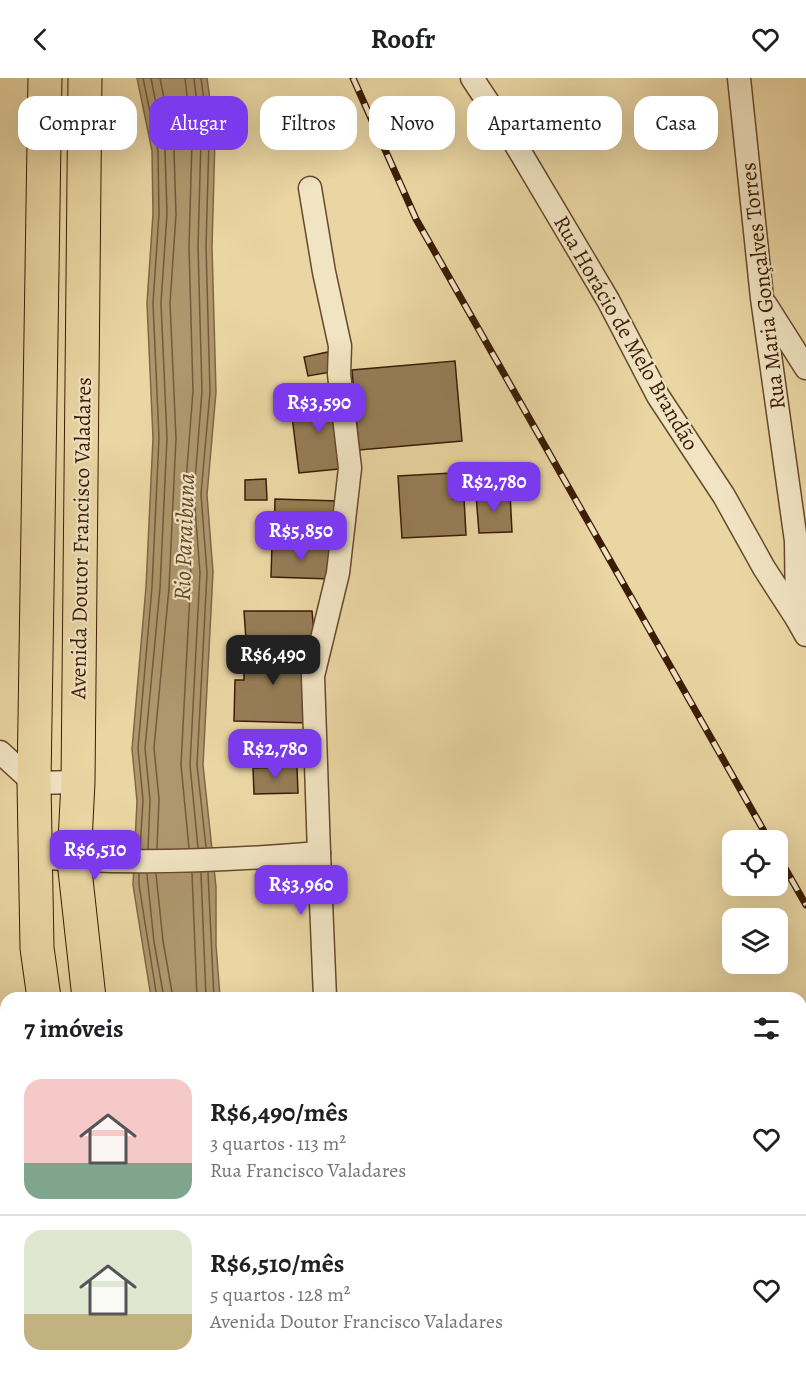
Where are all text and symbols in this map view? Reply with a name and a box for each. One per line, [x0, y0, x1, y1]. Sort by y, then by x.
text: Roofr [371, 21, 435, 57]
icon: back [24, 23, 57, 56]
icon: heart [749, 23, 782, 56]
chip: Comprar [18, 96, 137, 150]
chip: Alugar [149, 96, 248, 150]
chip: Filtros [260, 96, 357, 150]
chip: Novo [369, 96, 455, 150]
chip: Apartamento [467, 96, 622, 150]
chip: Casa [634, 96, 718, 150]
street label: Rua Maria Gonçalves Torres [733, 161, 793, 411]
street label: Rua Horácio de Melo Brandão [546, 210, 706, 456]
street label: Avenida Doutor Francisco Valadares [63, 377, 99, 700]
pin: R$3,590 [264, 383, 374, 434]
text: R$3,590 [287, 389, 351, 416]
pin: R$2,780 [439, 462, 549, 513]
text: R$2,780 [461, 468, 527, 495]
water label: Rio Paraibuna [166, 473, 202, 601]
pin: R$5,850 [246, 511, 356, 562]
text: R$5,850 [269, 517, 333, 544]
pin: R$6,490 [218, 635, 328, 686]
text: R$6,490 [240, 641, 306, 668]
pin: R$2,780 [220, 729, 330, 780]
text: R$2,780 [242, 735, 308, 762]
pin: R$6,510 [40, 830, 150, 881]
map controls [722, 830, 788, 974]
button: locate [722, 830, 788, 896]
text: R$6,510 [64, 836, 126, 863]
pin: R$3,960 [246, 865, 356, 916]
text: R$3,960 [269, 871, 333, 898]
button: layers [722, 908, 788, 974]
text: 7 imóveis [24, 1011, 124, 1046]
icon: filters [750, 1012, 783, 1045]
text: R$6,490/mês [210, 1095, 348, 1130]
icon: home [72, 1103, 144, 1175]
icon: heart [750, 1123, 783, 1156]
text: 3 quartos · 113 m² [210, 1130, 346, 1157]
text: Rua Francisco Valadares [210, 1157, 406, 1184]
text: R$6,510/mês [210, 1246, 344, 1281]
icon: home [72, 1254, 144, 1326]
icon: heart [750, 1274, 783, 1307]
text: 5 quartos · 128 m² [210, 1281, 350, 1308]
text: Avenida Doutor Francisco Valadares [210, 1308, 503, 1335]

